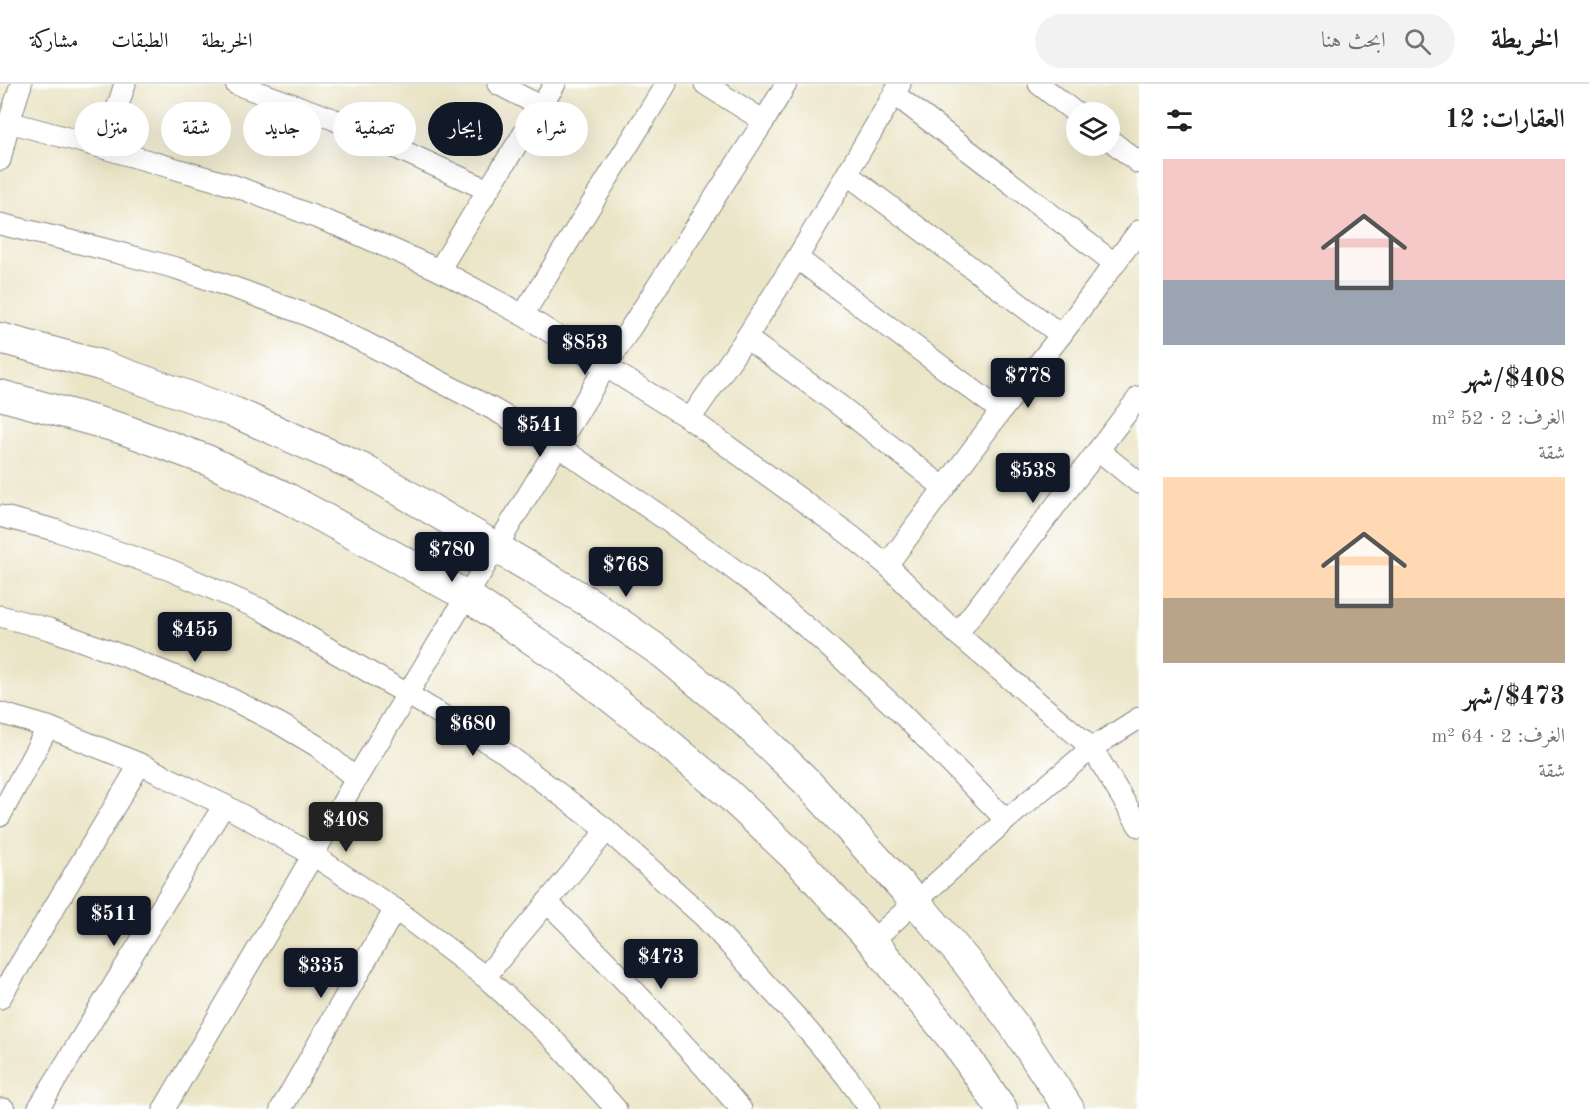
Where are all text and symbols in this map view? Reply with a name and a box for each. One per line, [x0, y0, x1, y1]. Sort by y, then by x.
search box [1035, 14, 1455, 68]
icon: search [1401, 25, 1434, 58]
text: الخريطة [1491, 27, 1559, 55]
text: ابحث هنا [1321, 30, 1386, 52]
text: مشاركة [30, 31, 78, 52]
text: الطبقات [111, 31, 168, 52]
text: الخريطة [201, 31, 253, 52]
chip: منزل [75, 102, 149, 156]
chip: شقة [161, 102, 231, 156]
chip: جديد [243, 102, 321, 156]
chip: تصفية [333, 102, 416, 156]
chip: إيجار [428, 102, 503, 156]
chip: شراء [515, 102, 588, 156]
map controls [1066, 102, 1120, 156]
button: layers [1066, 102, 1120, 156]
icon: filters [1163, 104, 1196, 137]
text: العقارات: 12 [1445, 107, 1565, 133]
icon: home [1310, 198, 1418, 306]
pin: $853 [549, 325, 621, 376]
text: $853 [562, 334, 608, 354]
pin: $778 [992, 358, 1064, 409]
text: $408/شهر [1463, 366, 1565, 392]
text: $778 [1005, 367, 1051, 387]
pin: $541 [504, 407, 576, 458]
text: الغرف: 2 · 52 m² [1431, 409, 1565, 429]
text: $541 [517, 416, 563, 436]
text: شقة [1539, 444, 1565, 464]
pin: $538 [997, 453, 1069, 504]
text: $538 [1010, 462, 1056, 482]
icon: home [1310, 516, 1418, 624]
pin: $780 [416, 532, 488, 583]
text: $780 [429, 541, 475, 561]
pin: $768 [590, 547, 662, 598]
text: $768 [603, 556, 649, 576]
pin: $455 [159, 612, 231, 663]
text: $455 [172, 621, 218, 641]
text: $473/شهر [1463, 684, 1565, 710]
pin: $680 [437, 706, 509, 757]
text: $680 [450, 715, 496, 735]
text: الغرف: 2 · 64 m² [1431, 727, 1565, 747]
text: شقة [1539, 762, 1565, 782]
pin: $408 [310, 802, 382, 853]
text: $408 [323, 811, 369, 831]
pin: $511 [78, 896, 150, 947]
text: $511 [91, 905, 137, 925]
pin: $473 [625, 939, 697, 990]
pin: $335 [285, 948, 357, 999]
text: $473 [638, 948, 684, 968]
text: $335 [298, 957, 344, 977]

